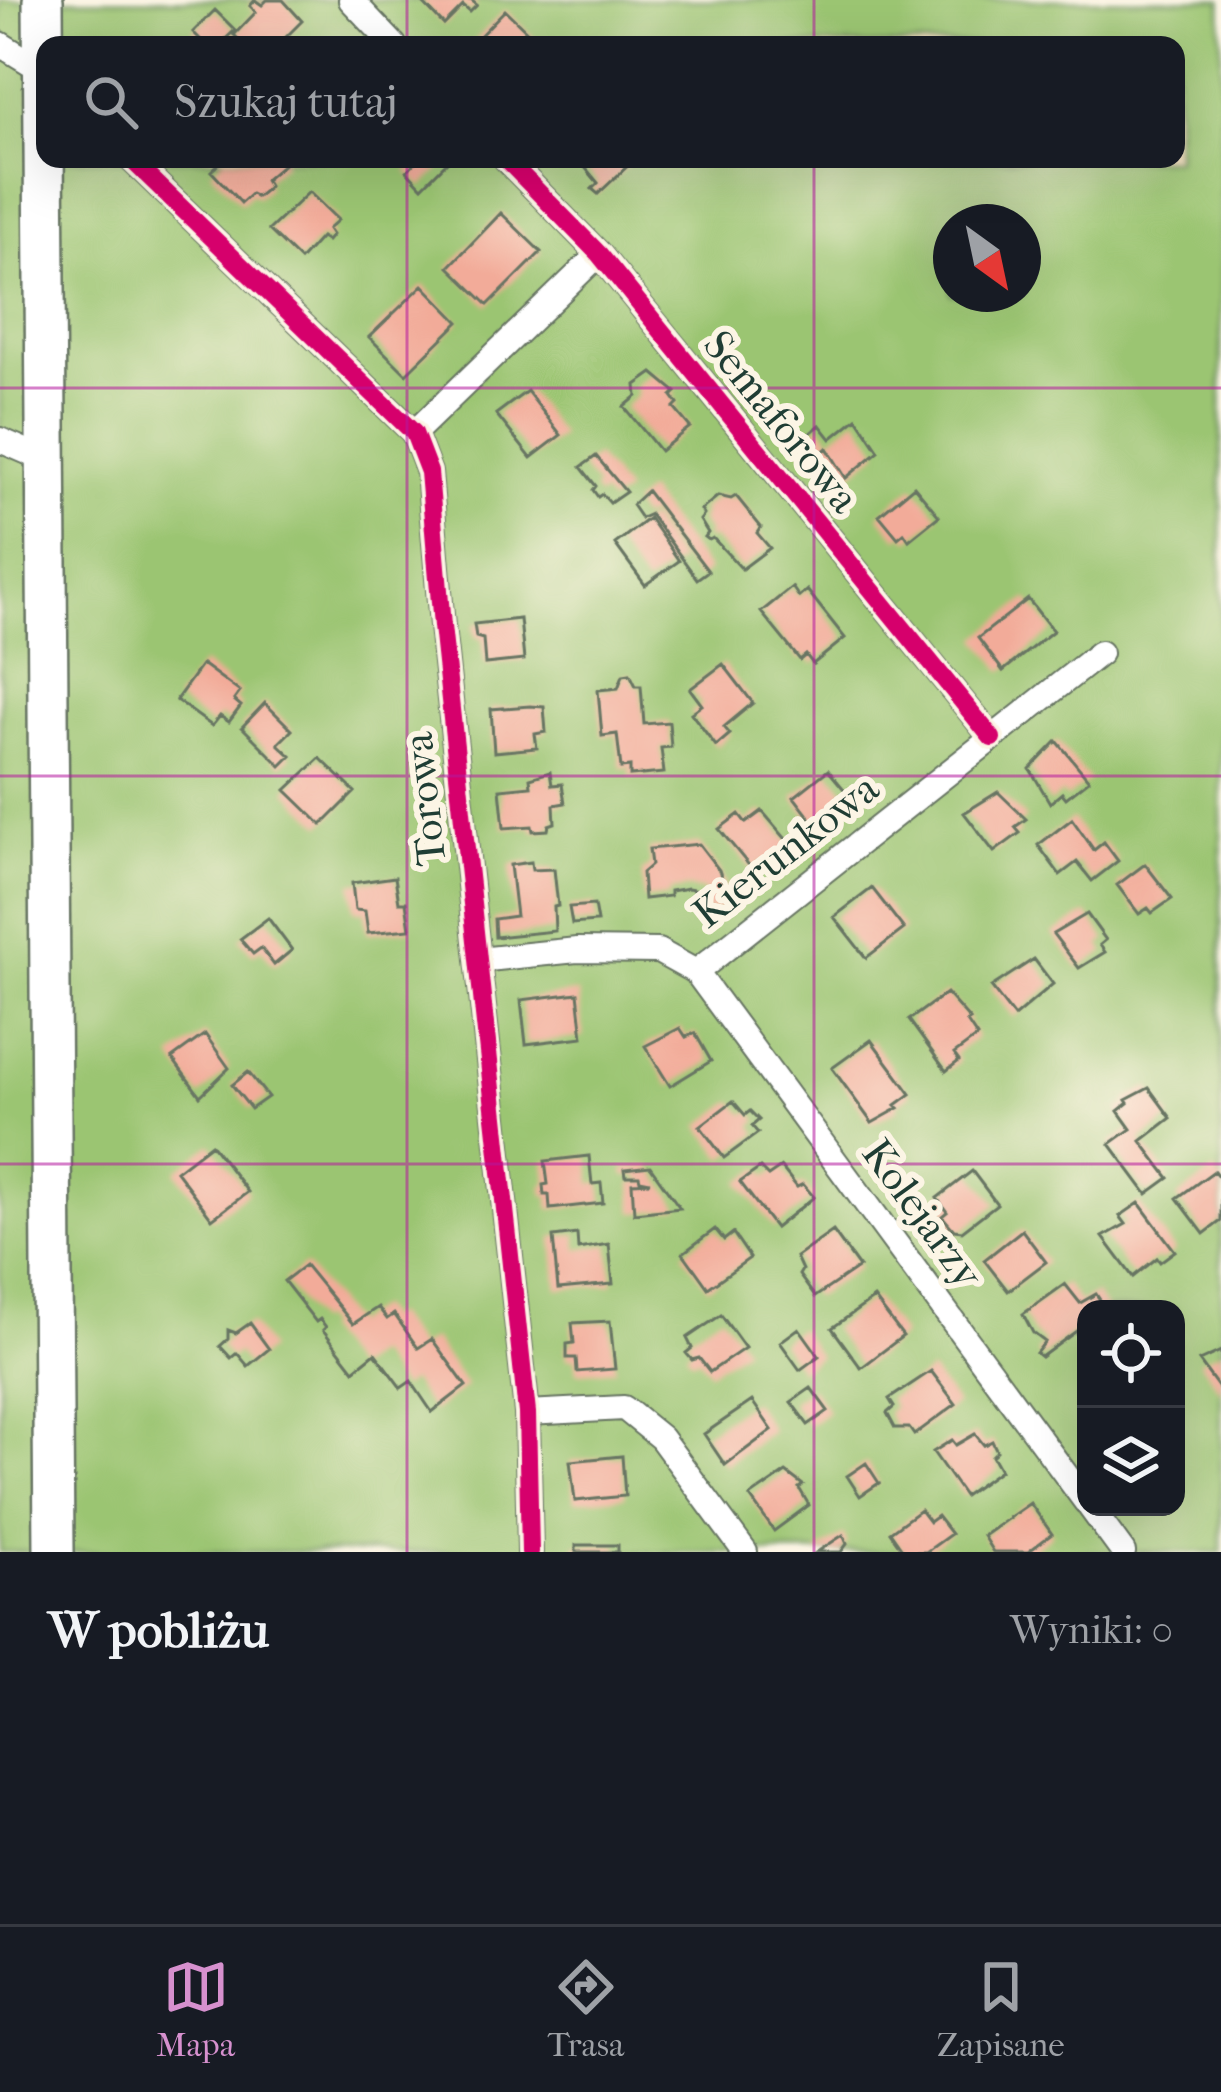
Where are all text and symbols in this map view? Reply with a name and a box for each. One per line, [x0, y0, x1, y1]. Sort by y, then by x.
search box [36, 36, 1185, 168]
icon: search [78, 69, 144, 135]
text: Szukaj tutaj [174, 76, 397, 129]
north arrow [933, 204, 1041, 312]
street label: Semaforowa [693, 321, 869, 523]
street label: Torowa [394, 729, 456, 868]
street label: Kierunkowa [684, 763, 889, 938]
street label: Kolejarzy [852, 1130, 993, 1299]
map controls [1077, 1300, 1185, 1516]
button: locate [1077, 1300, 1185, 1408]
button: layers [1077, 1408, 1185, 1516]
text: W pobliżu [48, 1600, 269, 1660]
text: Wyniki: 0 [1010, 1607, 1173, 1653]
tab: Mapa [156, 1954, 235, 2065]
tab: Trasa [548, 1954, 624, 2065]
tab: Zapisane [937, 1954, 1065, 2065]

